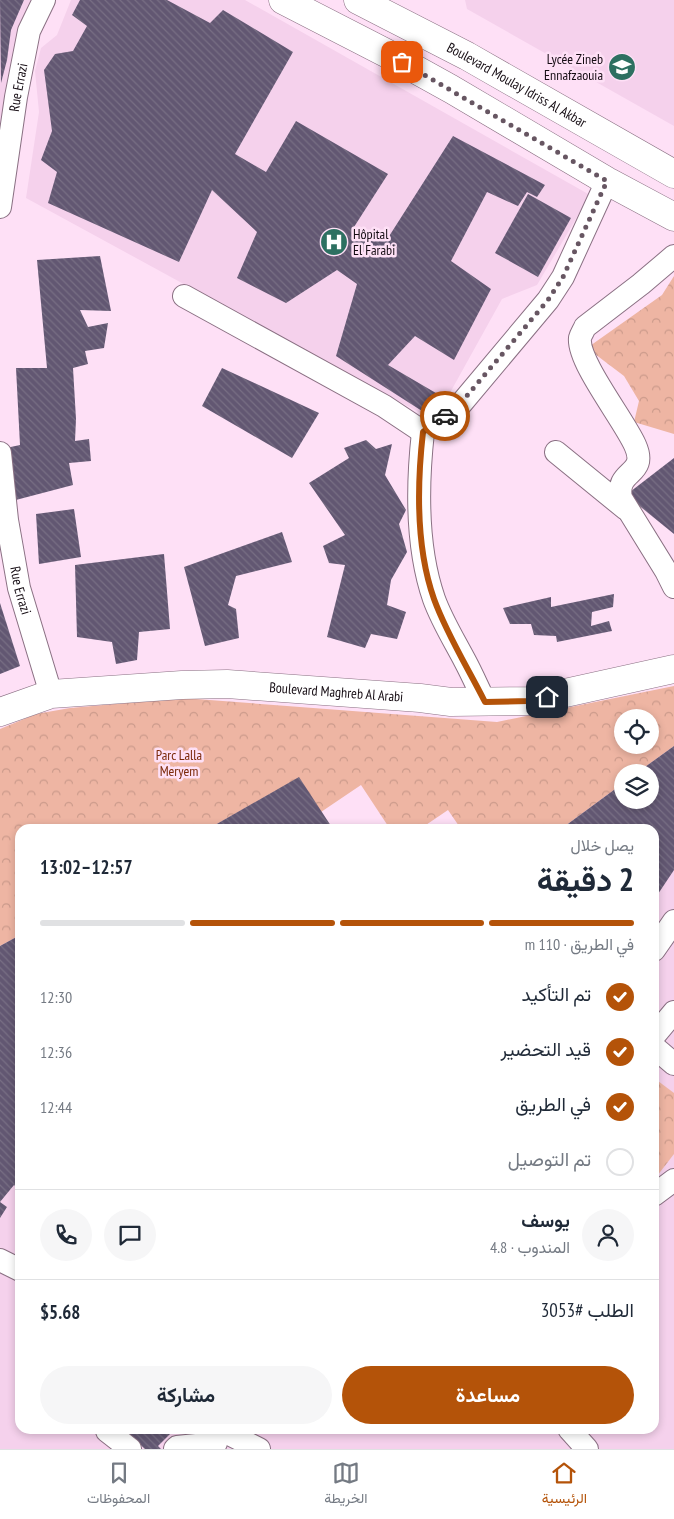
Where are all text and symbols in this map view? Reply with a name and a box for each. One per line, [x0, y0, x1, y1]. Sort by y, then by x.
street label: Boulevard Moulay Idriss Al Akbar [444, 38, 590, 131]
pin [381, 41, 423, 83]
icon: bag [388, 48, 416, 76]
place label: Lycée Zineb Ennafzaouia [544, 50, 603, 84]
school or university icon: Lycée Zineb Ennafzaouia [607, 52, 637, 82]
street label: Rue Errazi [5, 62, 31, 113]
place label: Hôpital El Farabi [353, 225, 395, 259]
hospital icon: Hôpital El Farabi [319, 227, 349, 257]
courier [420, 391, 470, 441]
icon: car [431, 402, 459, 430]
street label: Rue Errazi [6, 565, 35, 617]
pin [526, 676, 568, 718]
street label: Boulevard Maghreb Al Arabi [269, 678, 404, 706]
icon: home [533, 683, 561, 711]
map controls [614, 709, 659, 809]
button: locate [614, 709, 659, 754]
park label: Parc Lalla Meryem [156, 746, 202, 780]
button: layers [614, 764, 659, 809]
text: يصل خلال [571, 835, 634, 855]
text: 12:57–13:02 [40, 855, 133, 879]
text: 2 دقيقة [537, 858, 634, 900]
text: في الطريق · 110 m [525, 934, 634, 954]
text: تم التأكيد [522, 982, 591, 1006]
icon: check [606, 983, 634, 1011]
text: 12:30 [40, 987, 72, 1007]
text: قيد التحضير [500, 1037, 591, 1061]
icon: check [606, 1038, 634, 1066]
text: 12:36 [40, 1042, 72, 1062]
text: في الطريق [515, 1092, 591, 1116]
icon: check [606, 1093, 634, 1121]
text: 12:44 [40, 1097, 72, 1117]
text: تم التوصيل [508, 1147, 591, 1171]
text: يوسف [521, 1208, 570, 1232]
button: phone [40, 1209, 92, 1261]
button: chat [104, 1209, 156, 1261]
button: person [582, 1209, 634, 1261]
text: المندوب · 4.8 [490, 1237, 570, 1257]
text: الطلب #3053 [541, 1298, 634, 1322]
text: $5.68 [40, 1300, 80, 1324]
button: مشاركة [40, 1366, 332, 1424]
button: مساعدة [342, 1366, 634, 1424]
tab: المحفوظات [87, 1459, 150, 1511]
tab: الخريطة [324, 1459, 368, 1511]
tab: الرئيسية [542, 1459, 587, 1511]

